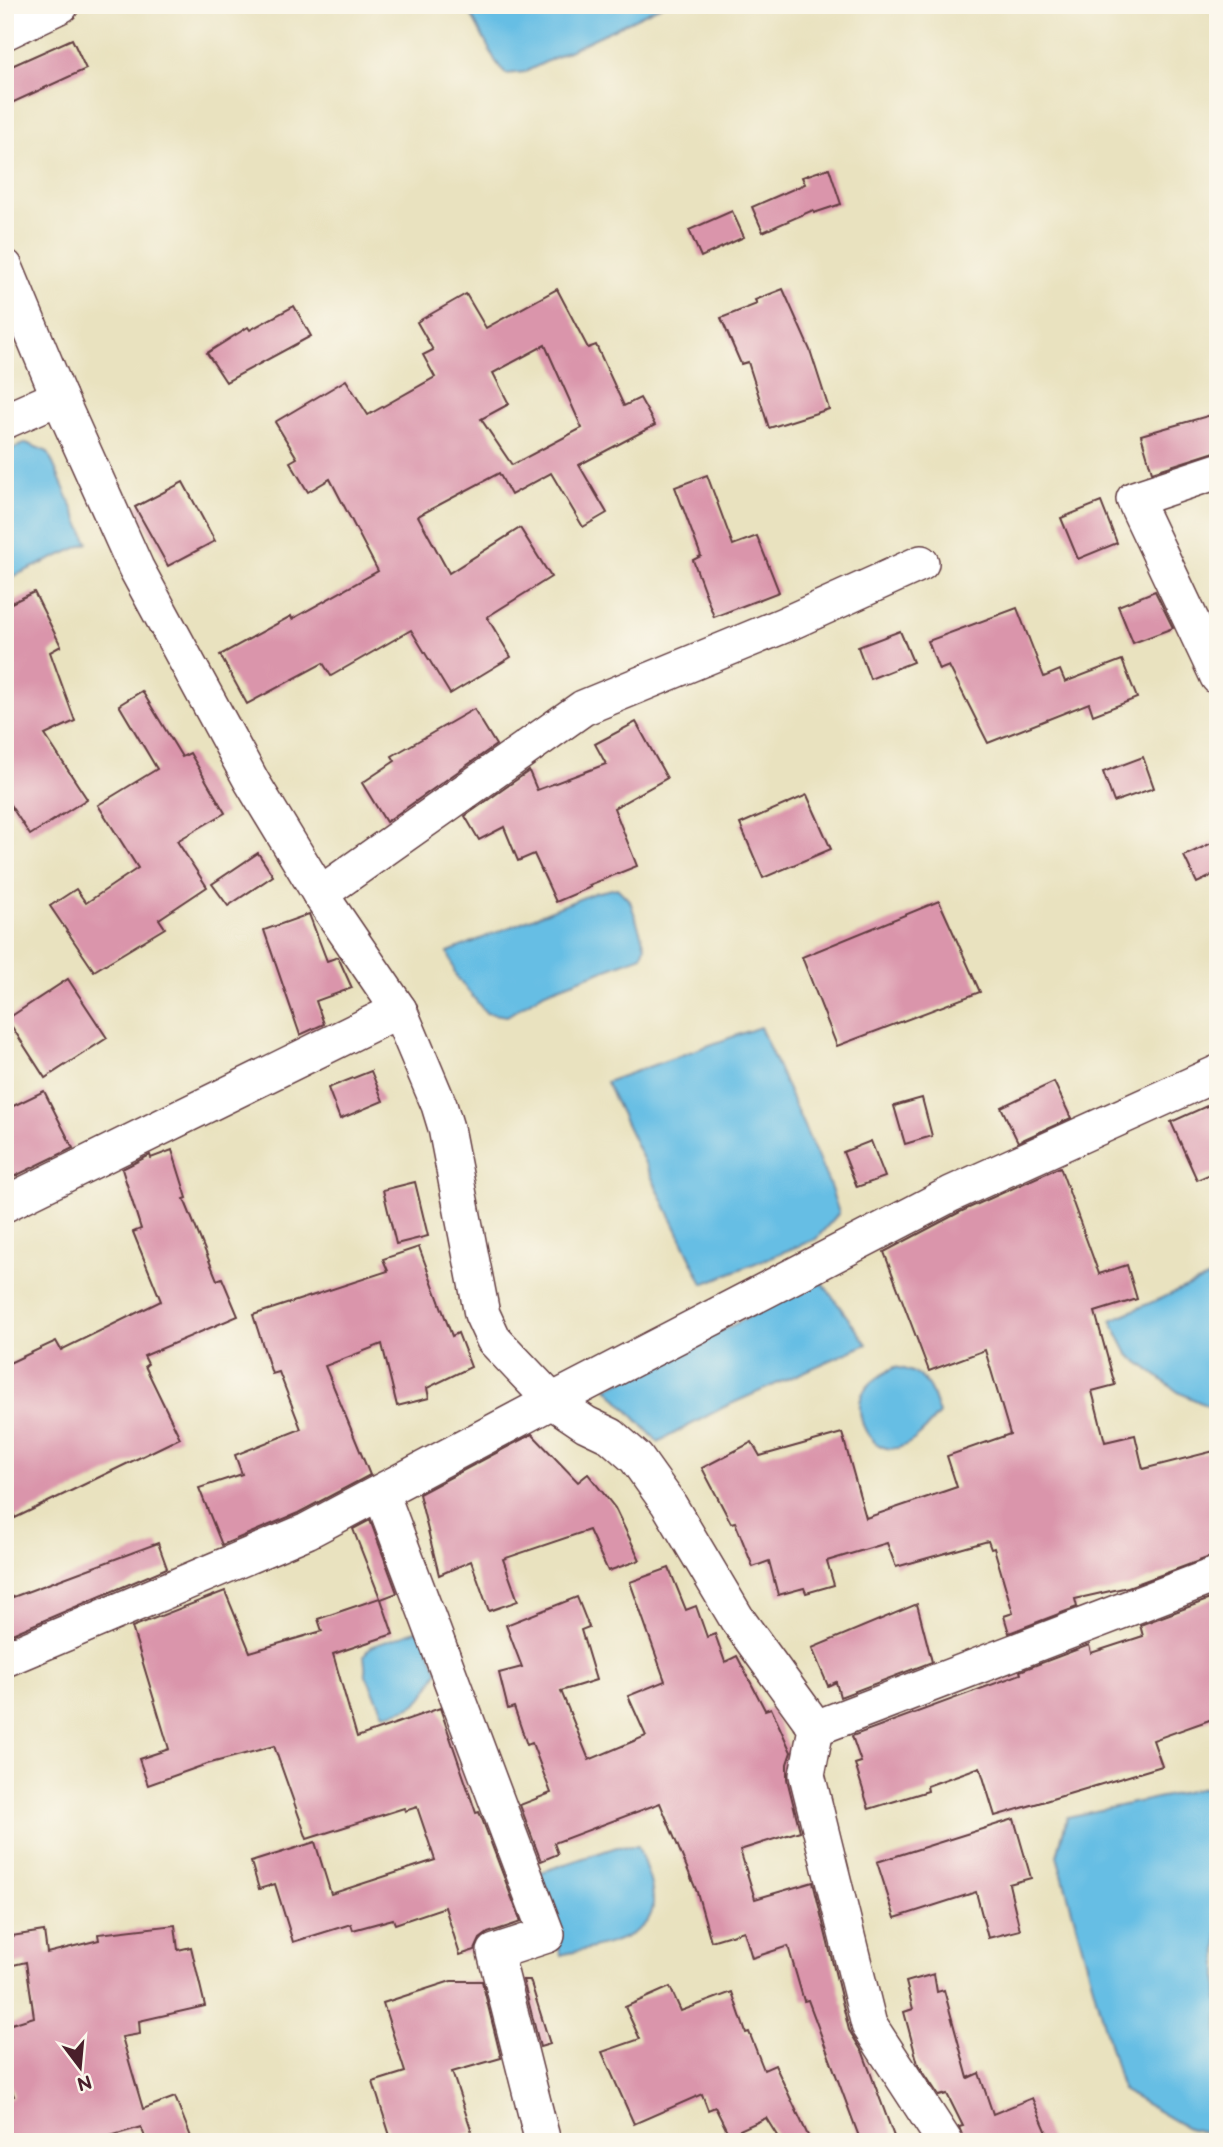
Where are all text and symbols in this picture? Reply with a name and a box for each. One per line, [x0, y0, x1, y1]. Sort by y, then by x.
north arrow [46, 2032, 116, 2102]
text: N [74, 2069, 94, 2095]

